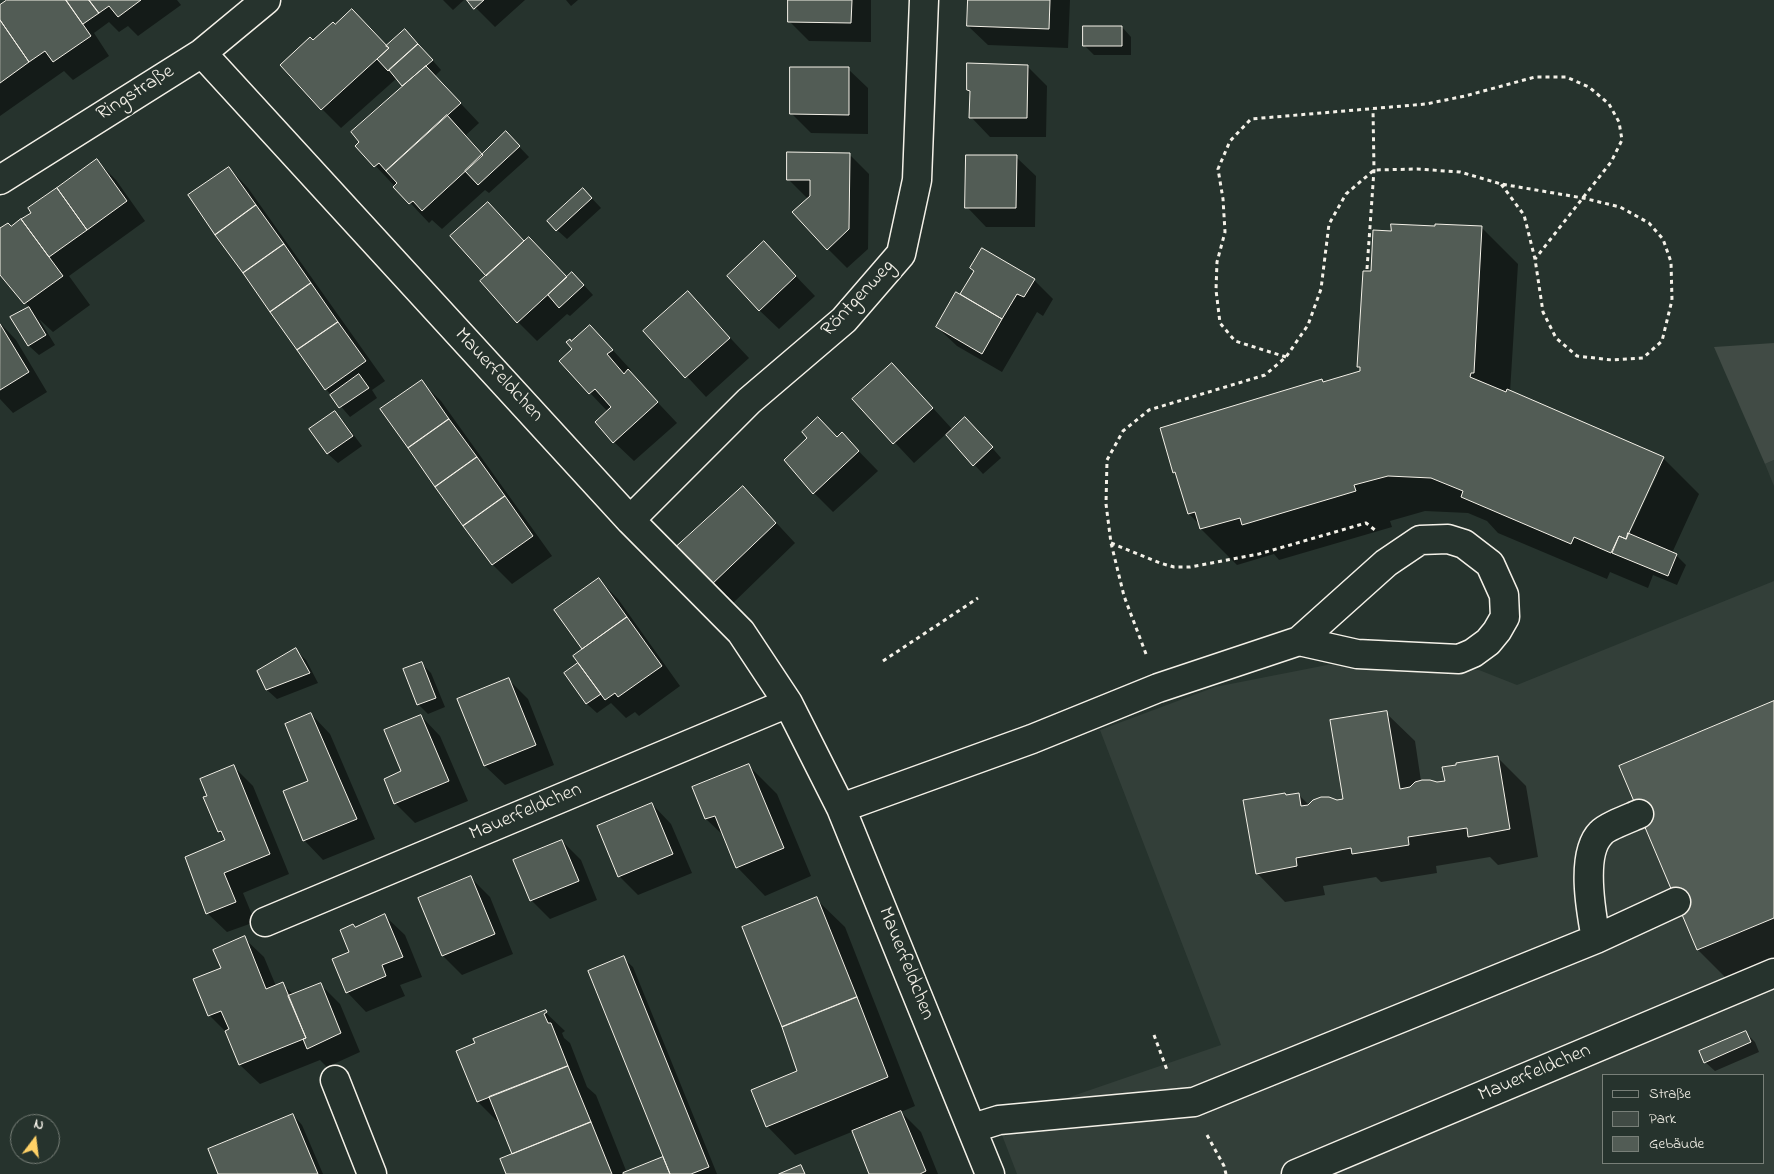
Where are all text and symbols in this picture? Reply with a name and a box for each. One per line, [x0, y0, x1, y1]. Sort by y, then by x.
street label: Ringstraße [93, 61, 179, 127]
street label: Röntgenweg [817, 255, 901, 343]
street label: Mauerfeldchen [448, 324, 548, 428]
street label: Mauerfeldchen [466, 779, 586, 847]
street label: Mauerfeldchen [871, 904, 939, 1024]
street label: Mauerfeldchen [1475, 1040, 1595, 1108]
legend [1602, 1074, 1764, 1164]
text: Straße [1649, 1083, 1691, 1105]
text: Park [1649, 1108, 1676, 1130]
north arrow [10, 1114, 60, 1164]
text: N [31, 1114, 46, 1136]
text: Gebäude [1649, 1133, 1704, 1155]

